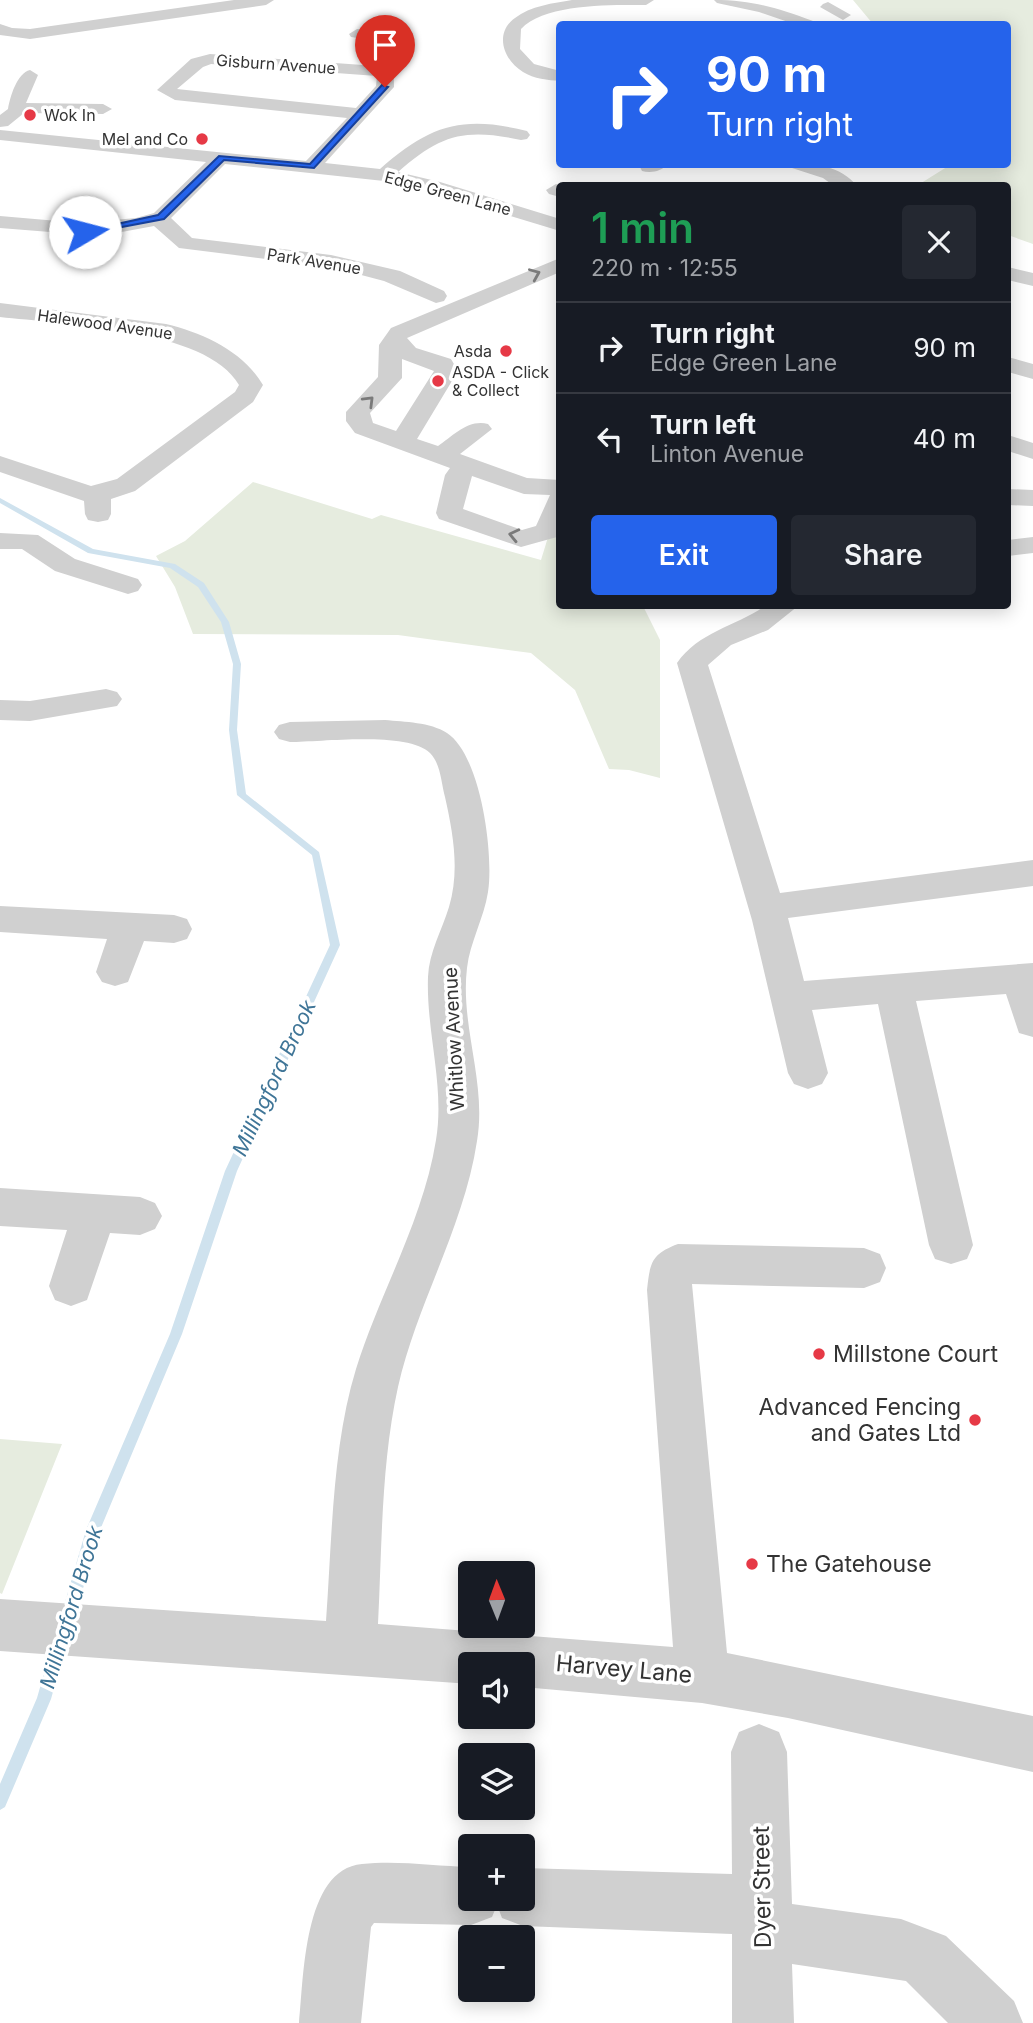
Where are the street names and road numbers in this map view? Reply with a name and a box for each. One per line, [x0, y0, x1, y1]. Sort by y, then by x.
street label: Gisburn Avenue [215, 50, 337, 78]
street label: Edge Green Lane [383, 166, 513, 220]
street label: Park Avenue [266, 244, 362, 278]
street label: Halewood Avenue [36, 305, 174, 343]
street label: Whitlow Avenue [439, 966, 469, 1112]
street label: Harvey Lane [555, 1649, 693, 1689]
street label: Dyer Street [747, 1825, 777, 1948]

